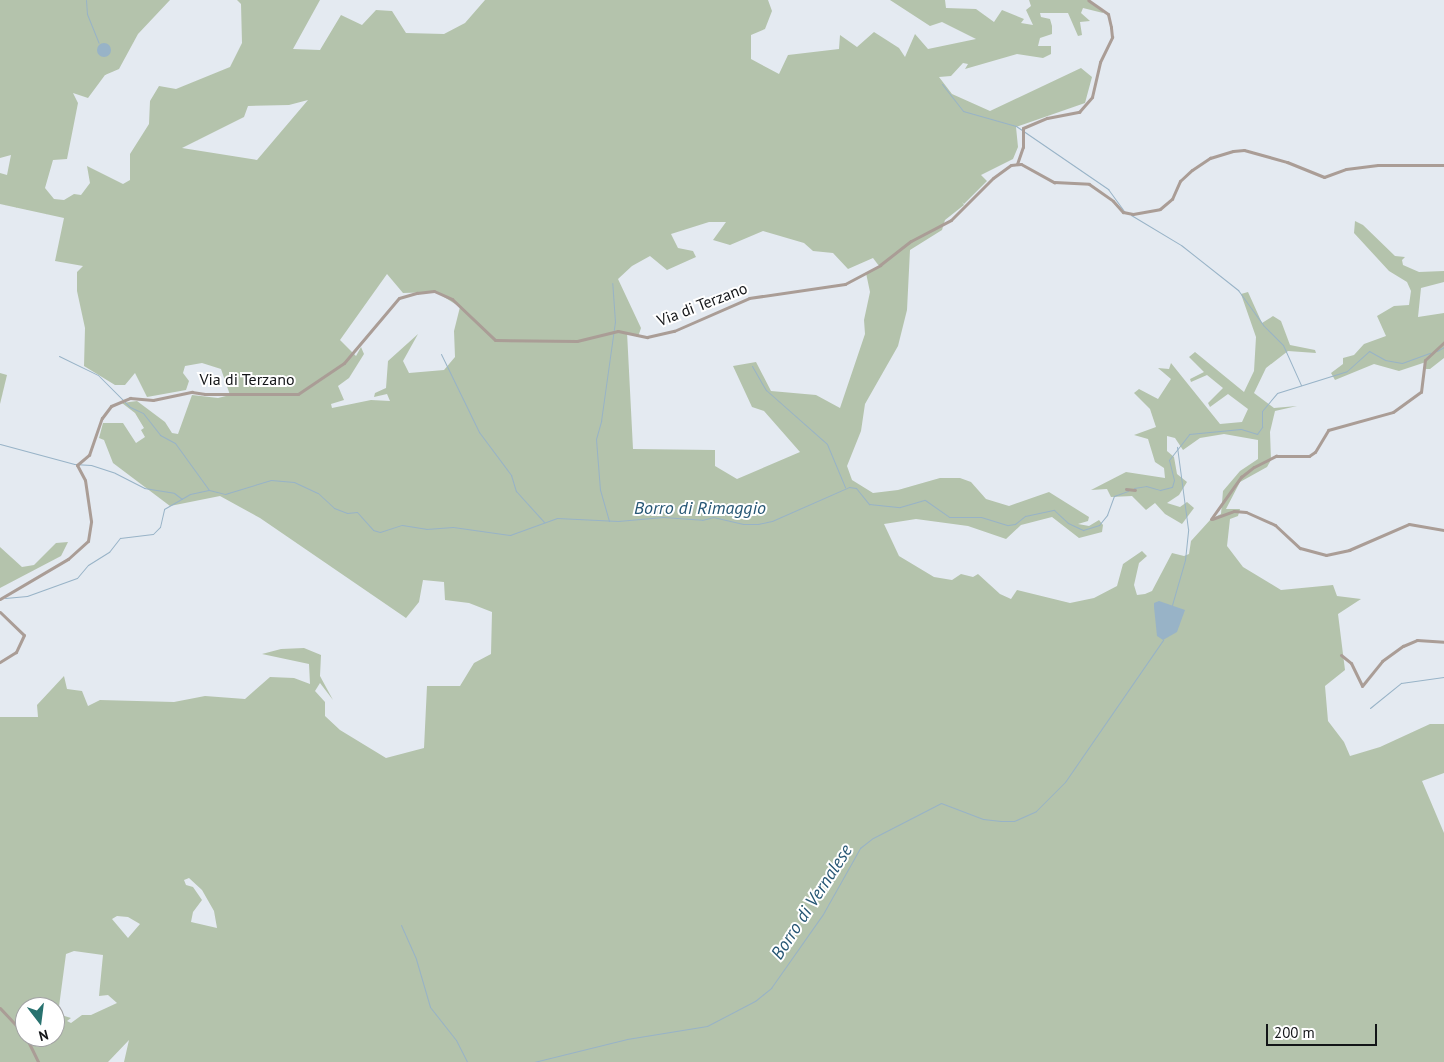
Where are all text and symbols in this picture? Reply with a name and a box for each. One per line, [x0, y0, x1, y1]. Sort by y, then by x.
street label: Via di Terzano [654, 278, 750, 330]
street label: Via di Terzano [199, 369, 295, 389]
water label: Borro di Rimaggio [634, 497, 766, 519]
water label: Borro di Vernalese [767, 840, 857, 964]
north arrow [15, 997, 65, 1047]
scale bar [1269, 1014, 1380, 1046]
text: 200 m [1274, 1023, 1315, 1042]
text: N [37, 1026, 50, 1045]

